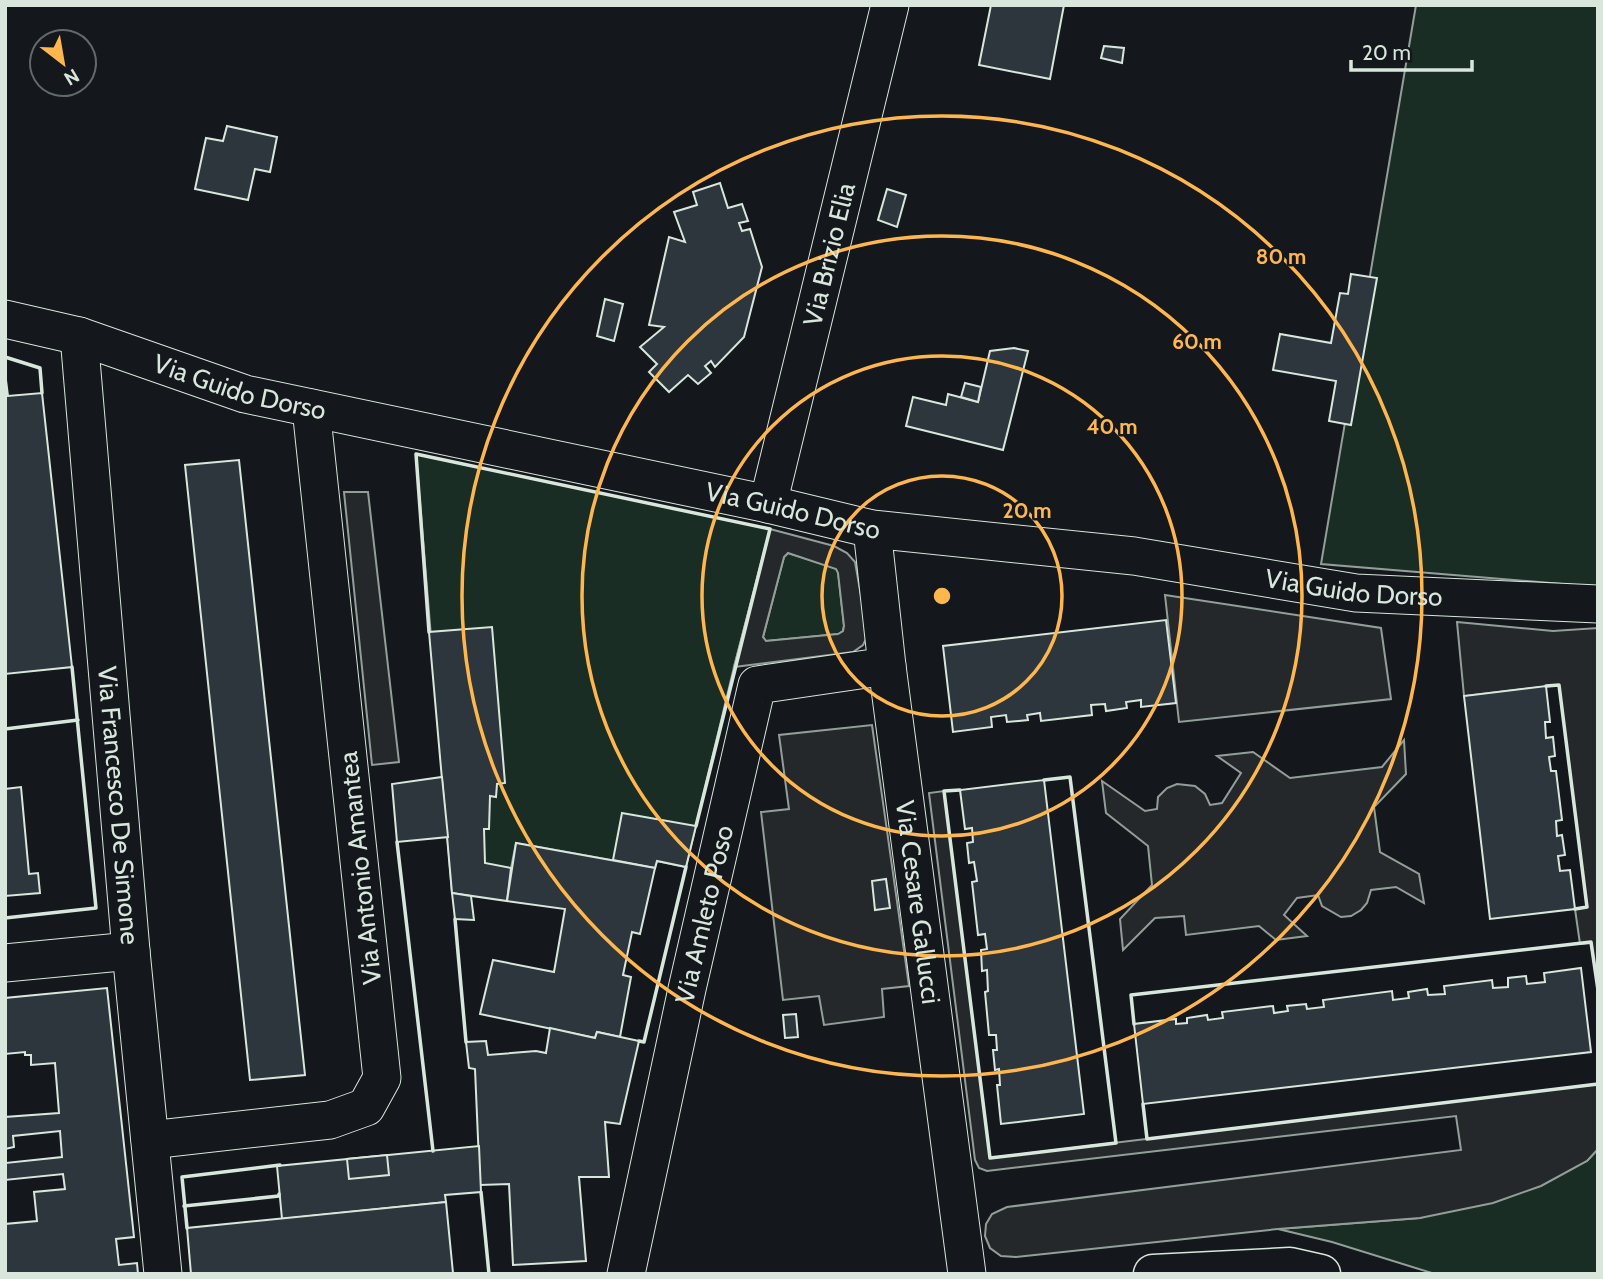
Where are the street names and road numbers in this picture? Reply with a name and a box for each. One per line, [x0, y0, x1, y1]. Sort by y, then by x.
street label: Via Brizio Elia [796, 179, 862, 329]
street label: Via Guido Dorso [149, 347, 329, 427]
street label: Via Guido Dorso [703, 475, 882, 546]
street label: Via Guido Dorso [1263, 562, 1443, 613]
street label: Via Francesco De Simone [91, 665, 146, 946]
street label: Via Antonio Amantea [332, 749, 388, 986]
street label: Via Cesare Gallucci [889, 798, 947, 1006]
street label: Via Amleto Poso [668, 822, 740, 1006]

